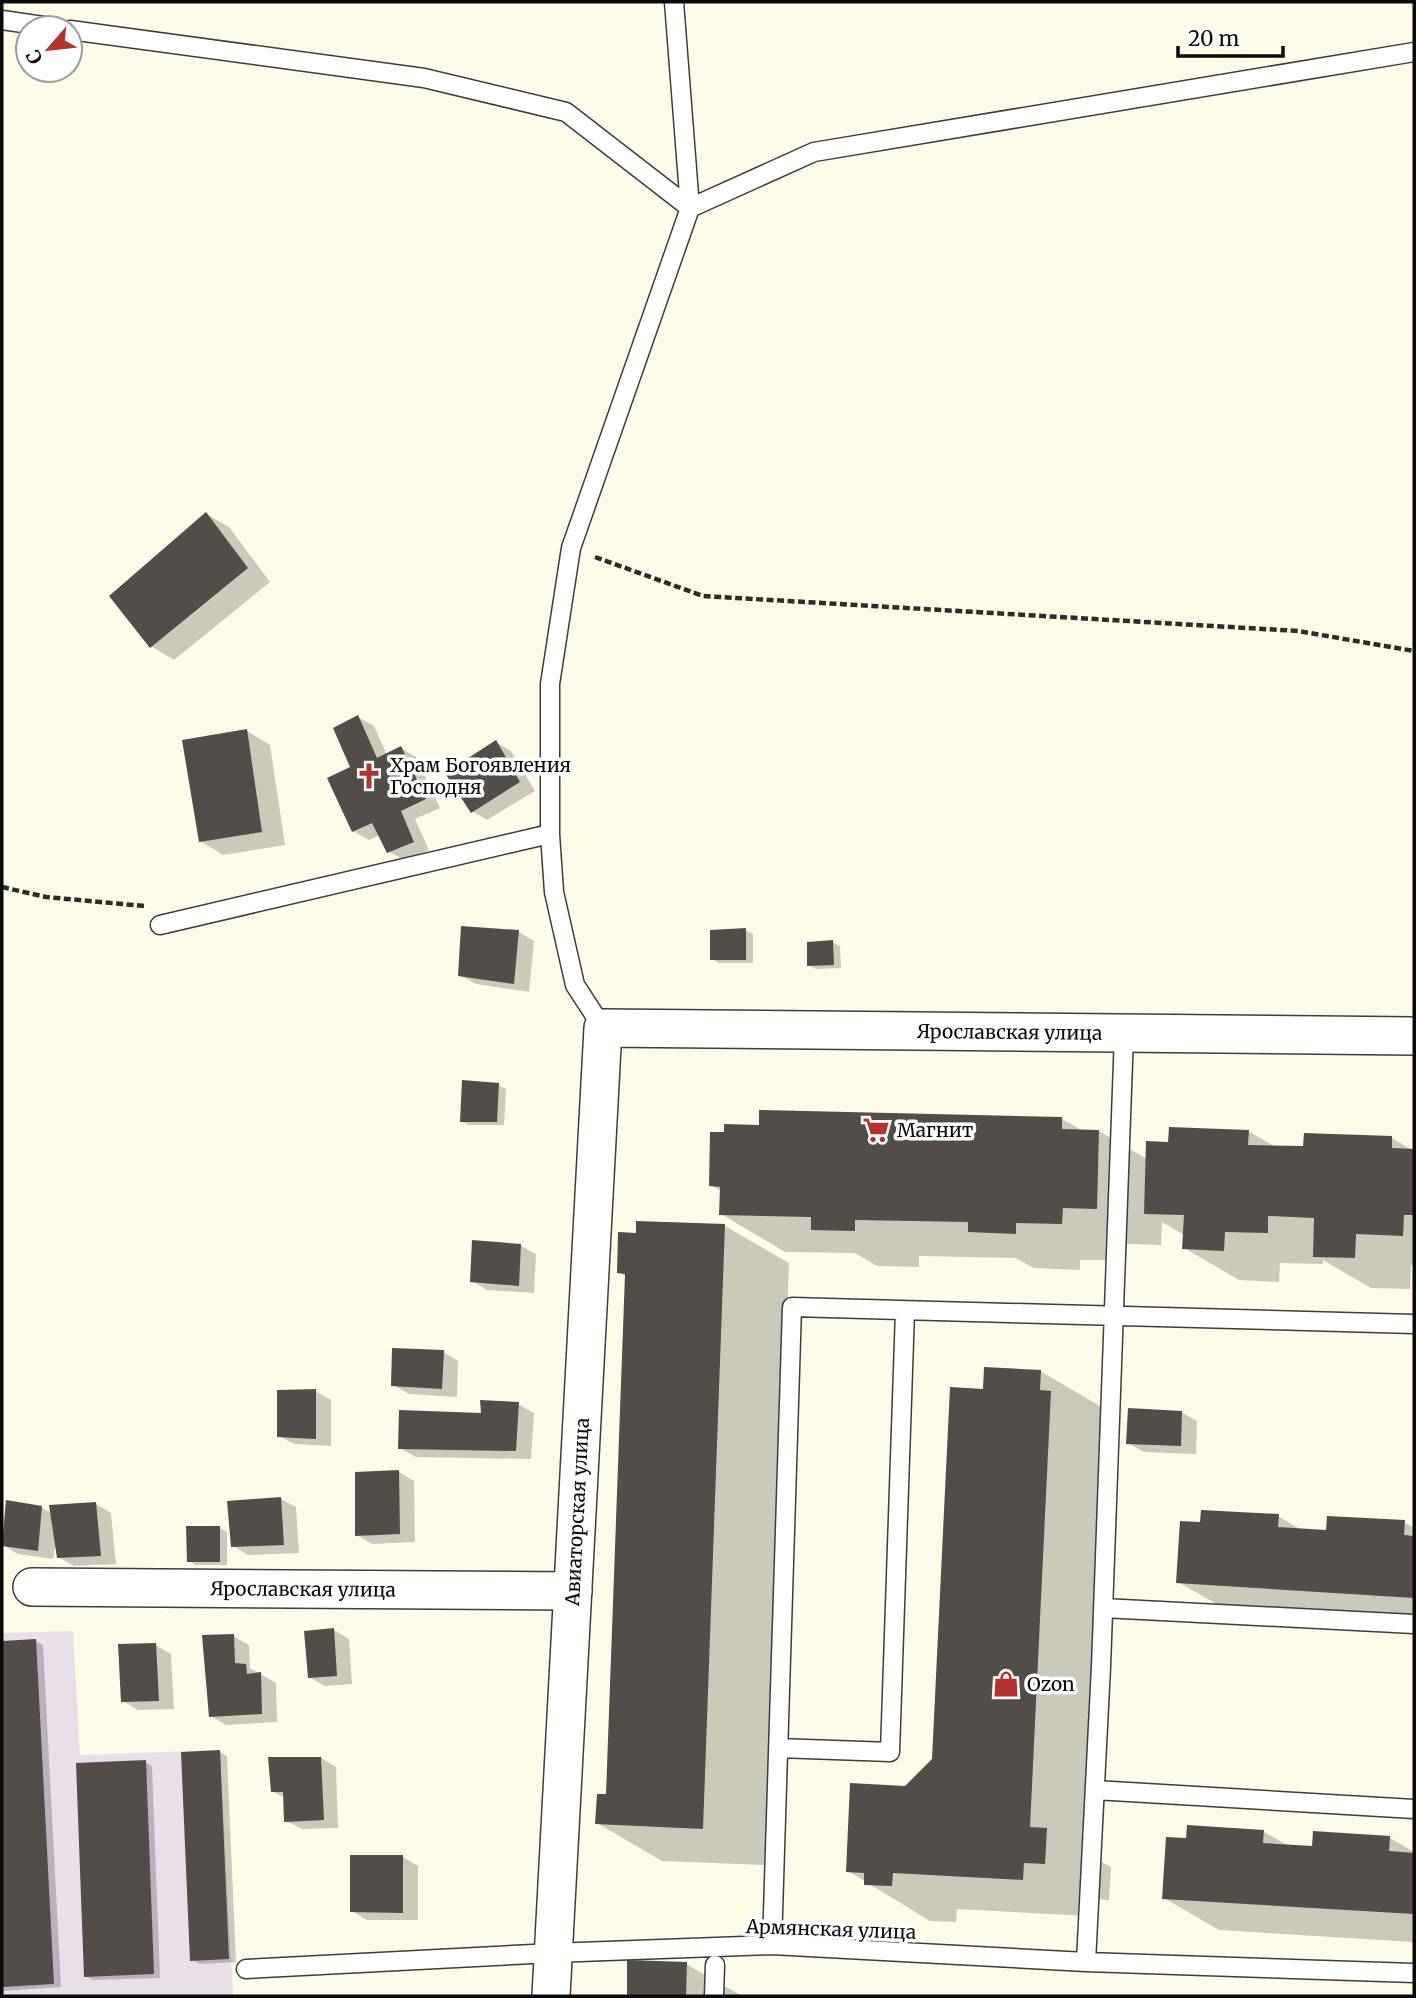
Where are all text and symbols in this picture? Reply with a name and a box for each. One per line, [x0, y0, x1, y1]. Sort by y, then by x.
north arrow [14, 14, 84, 84]
scale bar [1178, 14, 1283, 58]
text: 20 m [1188, 25, 1240, 52]
text: С [20, 46, 48, 68]
place label: Храм Богоявления Господня [390, 753, 571, 799]
church icon: Храм Богоявления Господня [354, 761, 384, 791]
street label: Ярославская улица [917, 1019, 1103, 1045]
supermarket icon: Магнит [861, 1115, 891, 1145]
place label: Магнит [897, 1118, 973, 1142]
street label: Авиаторская улица [560, 1417, 594, 1607]
street label: Ярославская улица [210, 1576, 396, 1602]
shop icon: Ozon [991, 1669, 1021, 1699]
place label: Ozon [1027, 1672, 1075, 1696]
street label: Армянская улица [745, 1914, 916, 1944]

